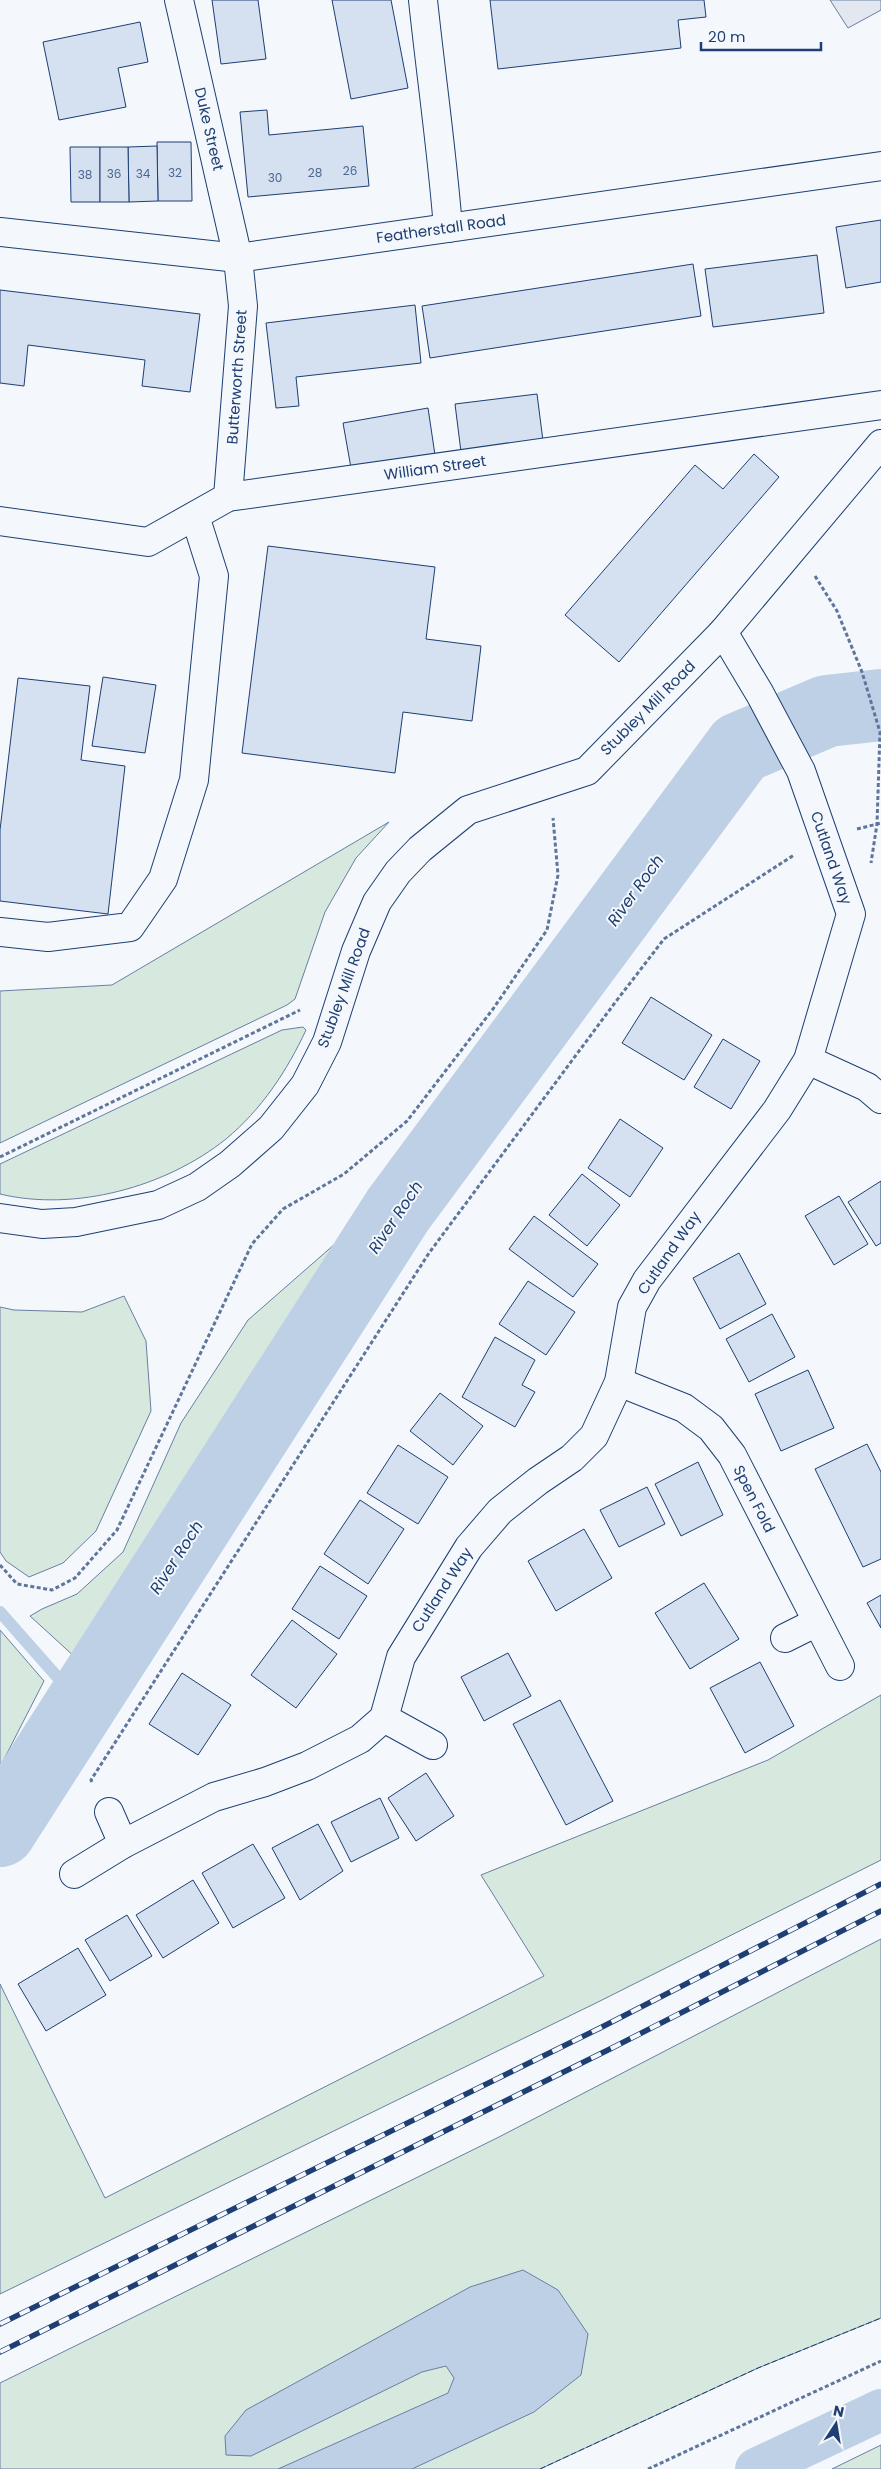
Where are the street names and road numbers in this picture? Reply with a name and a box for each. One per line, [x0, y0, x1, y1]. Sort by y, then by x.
street label: Duke Street [190, 85, 229, 173]
street label: Featherstall Road [375, 209, 507, 248]
street label: Butterworth Street [221, 309, 252, 445]
street label: William Street [383, 450, 487, 485]
street label: Stubley Mill Road [596, 656, 700, 760]
street label: Cutland Way [806, 808, 857, 908]
street label: Stubley Mill Road [312, 925, 375, 1051]
street label: Cutland Way [632, 1206, 705, 1299]
street label: Spen Fold [729, 1462, 780, 1536]
street label: Cutland Way [406, 1543, 477, 1636]

